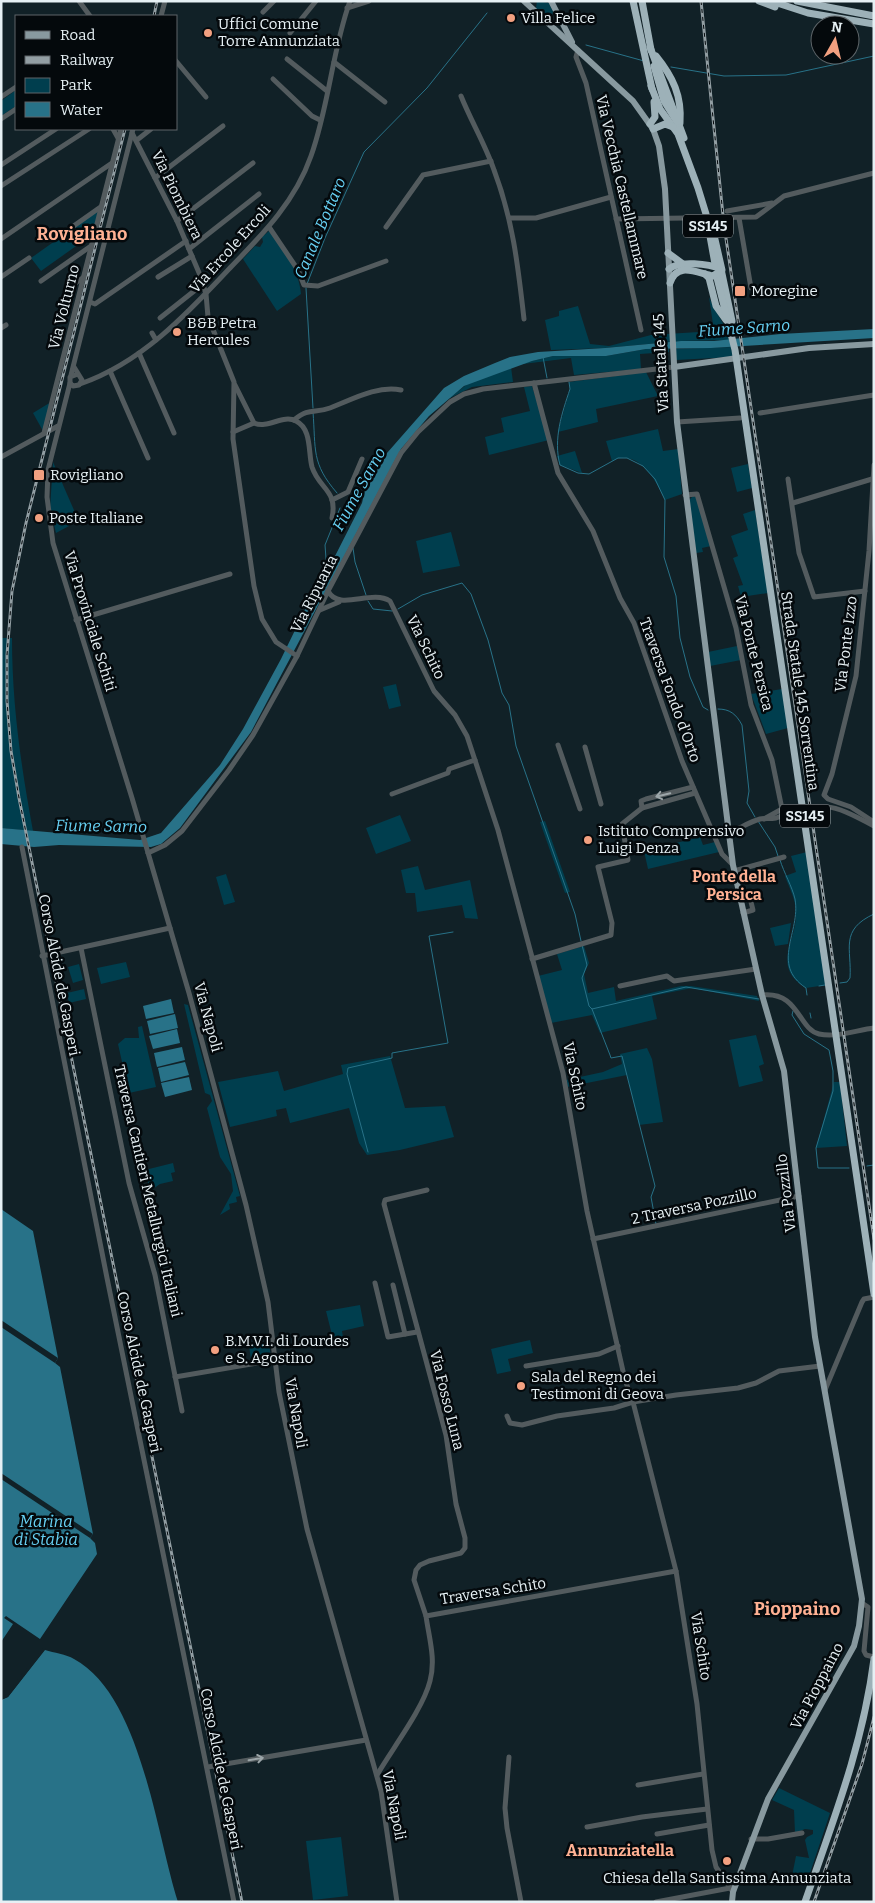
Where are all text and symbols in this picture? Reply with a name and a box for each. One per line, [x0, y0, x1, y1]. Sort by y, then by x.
place label: Villa Felice [521, 9, 595, 27]
marker: Villa Felice [505, 12, 517, 24]
legend [15, 15, 178, 130]
place label: Uffici Comune Torre Annunziata [218, 15, 340, 50]
north arrow [810, 15, 860, 65]
text: N [830, 18, 843, 37]
text: Road [60, 26, 95, 44]
marker: Uffici Comune Torre Annunziata [202, 27, 214, 39]
text: Railway [60, 51, 114, 69]
text: Park [60, 76, 92, 94]
street label: Via Vecchia Castellammare [592, 93, 652, 281]
text: Water [60, 101, 103, 119]
street label: Via Piombiera [148, 147, 206, 243]
water label: Canale Bottaro [290, 175, 350, 281]
street label: Via Ercole Ercoli [186, 201, 275, 297]
road number: SS145 [683, 215, 733, 238]
district label: Rovigliano [37, 223, 127, 245]
street label: Via Volturno [45, 263, 83, 351]
place label: Moregine [751, 282, 818, 300]
marker: Moregine [733, 284, 747, 298]
street label: Via Statale 145 [649, 313, 673, 413]
place label: B&B Petra Hercules [187, 314, 256, 349]
water label: Fiume Sarno [697, 315, 791, 341]
marker: B&B Petra Hercules [171, 326, 183, 338]
water label: Fiume Sarno [328, 444, 390, 534]
place label: Rovigliano [50, 466, 123, 484]
marker: Rovigliano [32, 468, 46, 482]
place label: Poste Italiane [49, 509, 143, 527]
marker: Poste Italiane [33, 512, 45, 524]
street label: Via Provinciale Schiti [60, 549, 120, 694]
street label: Via Ripuaria [287, 552, 341, 636]
street label: Strada Statale 145 Sorrentina [777, 590, 823, 792]
street label: Via Ponte Persica [731, 593, 777, 713]
street label: Via Ponte Izzo [831, 595, 861, 693]
street label: Via Schito [403, 612, 449, 682]
street label: Traversa Fondo d'Orto [635, 615, 705, 765]
one-way arrow [656, 791, 672, 800]
road number: SS145 [780, 804, 830, 828]
water label: Fiume Sarno [55, 816, 147, 836]
place label: Istituto Comprensivo Luigi Denza [598, 822, 744, 857]
marker: Istituto Comprensivo Luigi Denza [582, 834, 594, 846]
district label: Ponte della Persica [692, 867, 776, 904]
street label: Corso Alcide de Gasperi [34, 893, 84, 1058]
street label: Via Napoli [190, 980, 226, 1054]
street label: Via Schito [559, 1040, 591, 1112]
street label: Traversa Cantieri Metallurgici Italiani [110, 1063, 186, 1319]
street label: Via Pozzillo [772, 1153, 800, 1233]
street label: 2 Traversa Pozzillo [630, 1184, 758, 1228]
street label: Corso Alcide de Gasperi [113, 1290, 165, 1455]
place label: B.M.V.I. di Lourdes e S. Agostino [225, 1332, 349, 1367]
marker: B.M.V.I. di Lourdes e S. Agostino [209, 1344, 221, 1356]
street label: Via Fosso Luna [426, 1348, 468, 1452]
place label: Sala del Regno dei Testimoni di Geova [531, 1368, 664, 1403]
street label: Via Napoli [281, 1376, 311, 1450]
marker: Sala del Regno dei Testimoni di Geova [515, 1380, 527, 1392]
water label: Marina di Stabia [14, 1512, 78, 1549]
street label: Traversa Schito [439, 1574, 547, 1608]
district label: Pioppaino [754, 1598, 840, 1620]
street label: Via Schito [687, 1610, 715, 1682]
street label: Via Pioppaino [787, 1639, 847, 1733]
street label: Corso Alcide de Gasperi [196, 1687, 246, 1852]
one-way arrow [248, 1754, 264, 1763]
street label: Via Napoli [378, 1768, 410, 1842]
district label: Annunziatella [566, 1841, 674, 1860]
marker: Chiesa della Santissima Annunziata [721, 1855, 733, 1867]
place label: Chiesa della Santissima Annunziata [603, 1869, 851, 1887]

